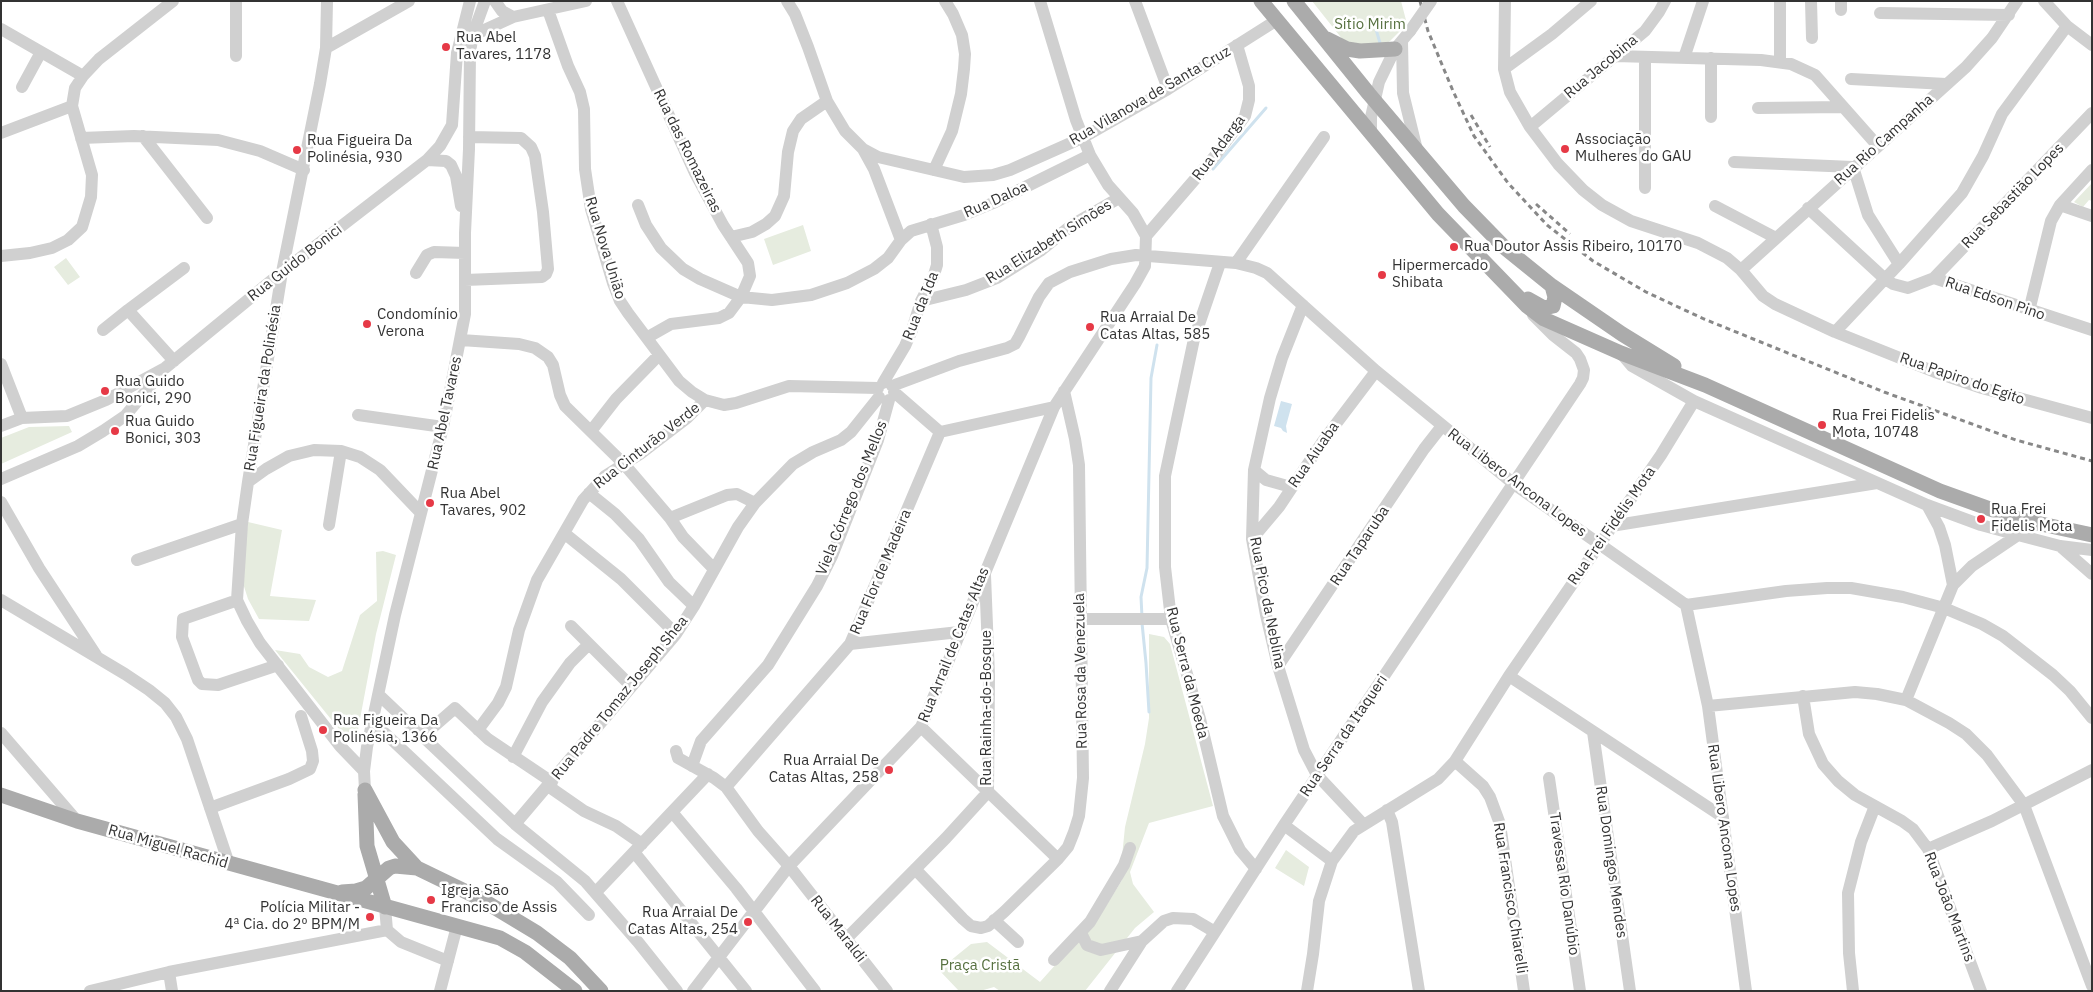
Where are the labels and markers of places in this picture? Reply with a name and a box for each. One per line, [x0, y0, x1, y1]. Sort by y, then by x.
place label: Rua Abel Tavares, 1178 [456, 29, 551, 64]
marker: Rua Abel Tavares, 1178 [440, 41, 452, 53]
place label: Associação Mulheres do GAU [1575, 131, 1692, 166]
place label: Rua Figueira Da Polinésia, 930 [307, 132, 412, 167]
marker: Associação Mulheres do GAU [1559, 143, 1571, 155]
marker: Rua Figueira Da Polinésia, 930 [291, 144, 303, 156]
place label: Rua Doutor Assis Ribeiro, 10170 [1464, 238, 1682, 256]
marker: Rua Doutor Assis Ribeiro, 10170 [1448, 241, 1460, 253]
place label: Hipermercado Shibata [1392, 257, 1488, 292]
marker: Hipermercado Shibata [1376, 269, 1388, 281]
place label: Condomínio Verona [377, 306, 458, 341]
place label: Rua Arraial De Catas Altas, 585 [1100, 309, 1210, 344]
marker: Condomínio Verona [361, 318, 373, 330]
marker: Rua Arraial De Catas Altas, 585 [1084, 321, 1096, 333]
place label: Rua Guido Bonici, 290 [115, 373, 191, 408]
marker: Rua Guido Bonici, 290 [99, 385, 111, 397]
place label: Rua Frei Fidelis Mota, 10748 [1832, 407, 1935, 442]
place label: Rua Guido Bonici, 303 [125, 413, 201, 448]
marker: Rua Frei Fidelis Mota, 10748 [1816, 419, 1828, 431]
marker: Rua Guido Bonici, 303 [109, 425, 121, 437]
place label: Rua Abel Tavares, 902 [440, 485, 526, 520]
marker: Rua Abel Tavares, 902 [424, 497, 436, 509]
place label: Rua Frei Fidelis Mota [1991, 501, 2073, 536]
marker: Rua Frei Fidelis Mota [1975, 513, 1987, 525]
place label: Rua Figueira Da Polinésia, 1366 [333, 712, 438, 747]
marker: Rua Figueira Da Polinésia, 1366 [317, 724, 329, 736]
place label: Rua Arraial De Catas Altas, 258 [769, 752, 879, 787]
marker: Rua Arraial De Catas Altas, 258 [883, 764, 895, 776]
place label: Igreja São Franciso de Assis [441, 882, 557, 917]
marker: Igreja São Franciso de Assis [425, 894, 437, 906]
place label: Polícia Militar - 4ª Cia. do 2º BPM/M [224, 899, 360, 934]
place label: Rua Arraial De Catas Altas, 254 [628, 904, 738, 939]
marker: Polícia Militar - 4ª Cia. do 2º BPM/M [364, 911, 376, 923]
marker: Rua Arraial De Catas Altas, 254 [742, 916, 754, 928]

